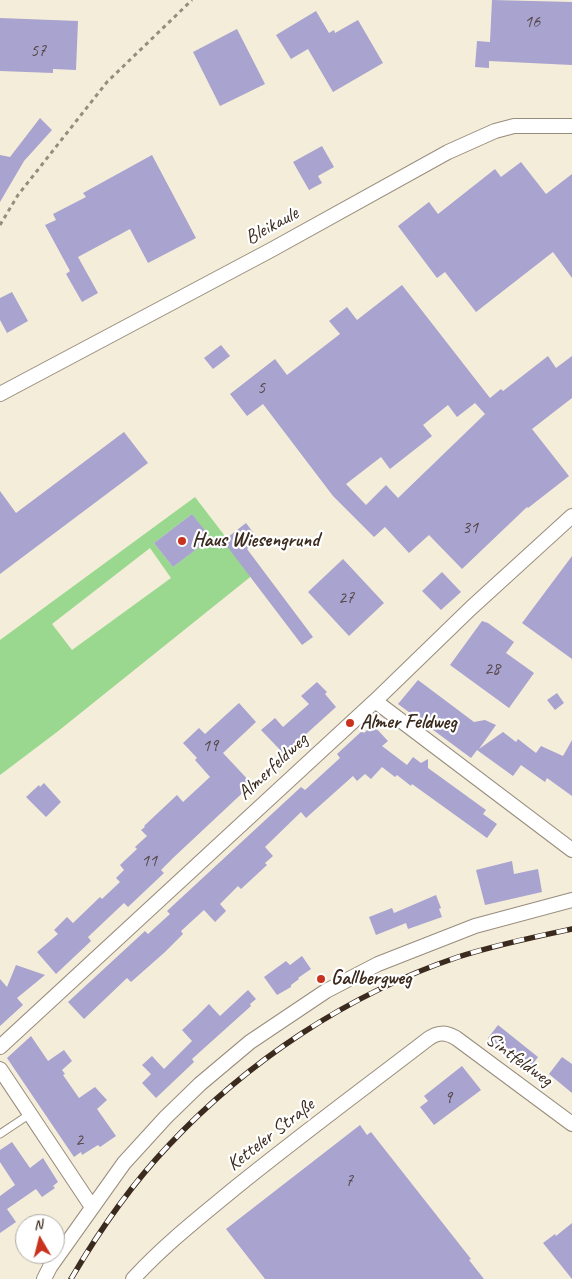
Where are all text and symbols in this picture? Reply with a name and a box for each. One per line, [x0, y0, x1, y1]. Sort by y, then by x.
house number: 16 [524, 11, 540, 33]
house number: 57 [30, 40, 46, 62]
street label: Bleikaule [241, 202, 303, 250]
house number: 5 [257, 377, 265, 399]
house number: 31 [462, 517, 478, 539]
place label: Haus Wiesengrund [192, 529, 319, 553]
marker: Haus Wiesengrund [176, 535, 188, 547]
house number: 27 [338, 587, 354, 609]
house number: 28 [484, 658, 500, 680]
place label: Almer Feldweg [360, 711, 457, 735]
marker: Almer Feldweg [344, 717, 356, 729]
street label: Almerfeldweg [233, 729, 313, 805]
house number: 19 [202, 735, 218, 757]
house number: 11 [141, 850, 157, 872]
place label: Gallbergweg [331, 967, 411, 991]
marker: Gallbergweg [315, 973, 327, 985]
street label: Sintfeldweg [481, 1028, 557, 1092]
house number: 9 [444, 1087, 452, 1109]
street label: Ketteler Straße [222, 1093, 320, 1177]
house number: 2 [75, 1129, 83, 1151]
house number: 7 [345, 1170, 353, 1192]
north arrow [15, 1214, 65, 1264]
text: N [32, 1216, 43, 1234]

